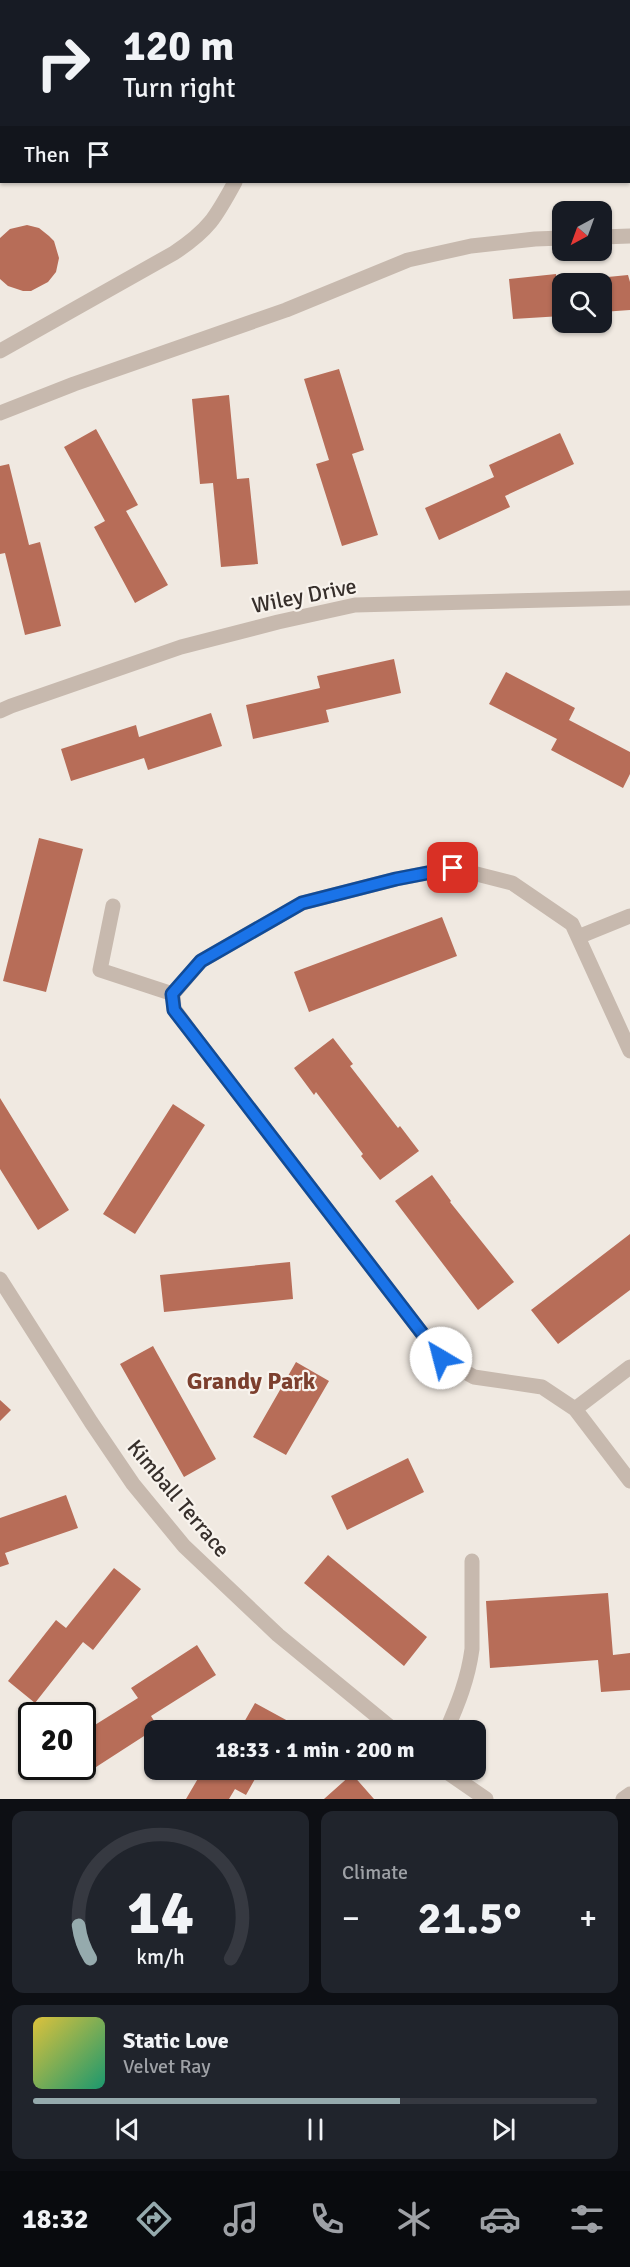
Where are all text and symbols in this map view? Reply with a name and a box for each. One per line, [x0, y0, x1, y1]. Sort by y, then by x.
text: 120 m [123, 21, 234, 72]
icon: right [24, 24, 102, 102]
text: Turn right [123, 72, 236, 105]
icon: arrive [82, 138, 115, 171]
text: Then [24, 141, 70, 168]
north arrow [552, 201, 612, 261]
map controls [552, 201, 612, 333]
button: search [552, 273, 612, 333]
street label: Wiley Drive [250, 572, 359, 619]
pin [427, 842, 478, 893]
icon: arrive [436, 851, 469, 884]
position arrow [409, 1326, 473, 1390]
district label: Grandy Park [187, 1366, 316, 1396]
street label: Kimball Terrace [122, 1434, 236, 1563]
speed limit sign: 20 [18, 1702, 96, 1780]
text: 18:33 · 1 min · 200 m [215, 1736, 415, 1763]
text: Climate [342, 1860, 408, 1885]
text: 14 [127, 1874, 194, 1951]
text: 21.5° [418, 1891, 521, 1946]
text: − [342, 1898, 360, 1939]
text: + [579, 1898, 597, 1939]
text: km/h [136, 1944, 185, 1970]
text: Static Love [123, 2027, 229, 2054]
text: Velvet Ray [123, 2054, 211, 2079]
icon: previous [111, 2113, 144, 2146]
icon: pause [299, 2113, 332, 2146]
icon: next [487, 2113, 520, 2146]
icon: directions [133, 2198, 175, 2240]
icon: music [220, 2198, 262, 2240]
icon: phone [306, 2198, 348, 2240]
icon: climate [393, 2198, 435, 2240]
icon: car [479, 2198, 521, 2240]
icon: filters [566, 2198, 608, 2240]
text: 18:32 [22, 2203, 89, 2236]

